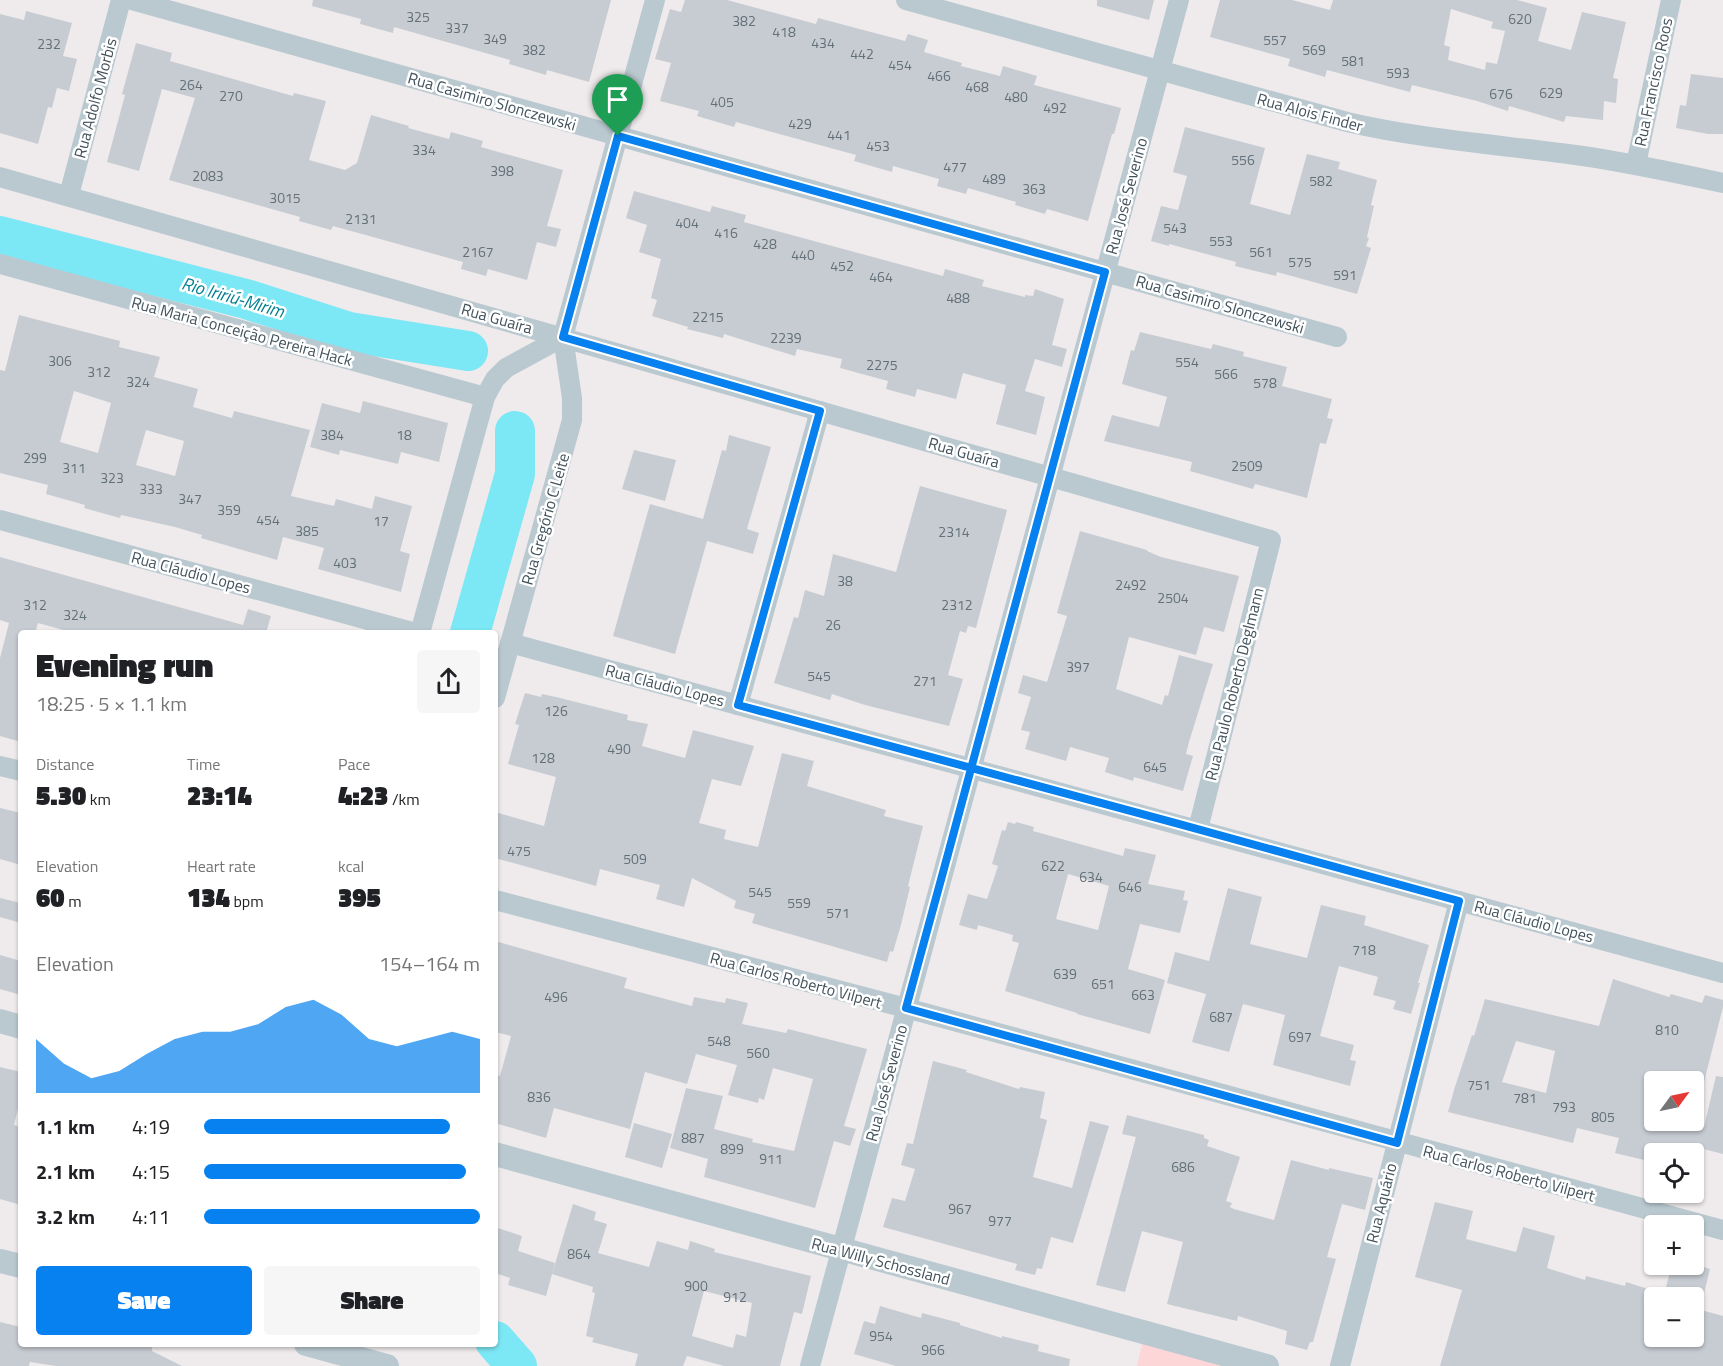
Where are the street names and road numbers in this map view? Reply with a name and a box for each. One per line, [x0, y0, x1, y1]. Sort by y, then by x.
street label: Rua Francisco Roos [1628, 15, 1678, 149]
street label: Rua Adolfo Morbis [67, 35, 123, 161]
street label: Rua Casimiro Slonczewski [405, 65, 579, 137]
street label: Rua Alois Finder [1254, 86, 1366, 138]
street label: Rua José Severino [1099, 135, 1153, 257]
street label: Rua Casimiro Slonczewski [1133, 268, 1307, 340]
street label: Rua Maria Conceição Pereira Hack [129, 290, 355, 372]
street label: Rua Guaíra [458, 296, 536, 340]
street label: Rua Guaíra [925, 430, 1003, 474]
street label: Rua Gregório C Leite [515, 450, 575, 588]
street label: Rua Cláudio Lopes [129, 545, 253, 599]
street label: Rua Paulo Roberto Deglmann [1198, 585, 1270, 783]
street label: Rua Cláudio Lopes [603, 658, 727, 712]
street label: Rua Cláudio Lopes [1472, 894, 1596, 948]
street label: Rua Carlos Roberto Vilpert [707, 945, 885, 1015]
street label: Rua José Severino [859, 1022, 913, 1144]
street label: Rua Carlos Roberto Vilpert [1420, 1138, 1598, 1208]
street label: Rua Aquário [1359, 1160, 1403, 1246]
street label: Rua Willy Schossland [809, 1231, 953, 1291]

